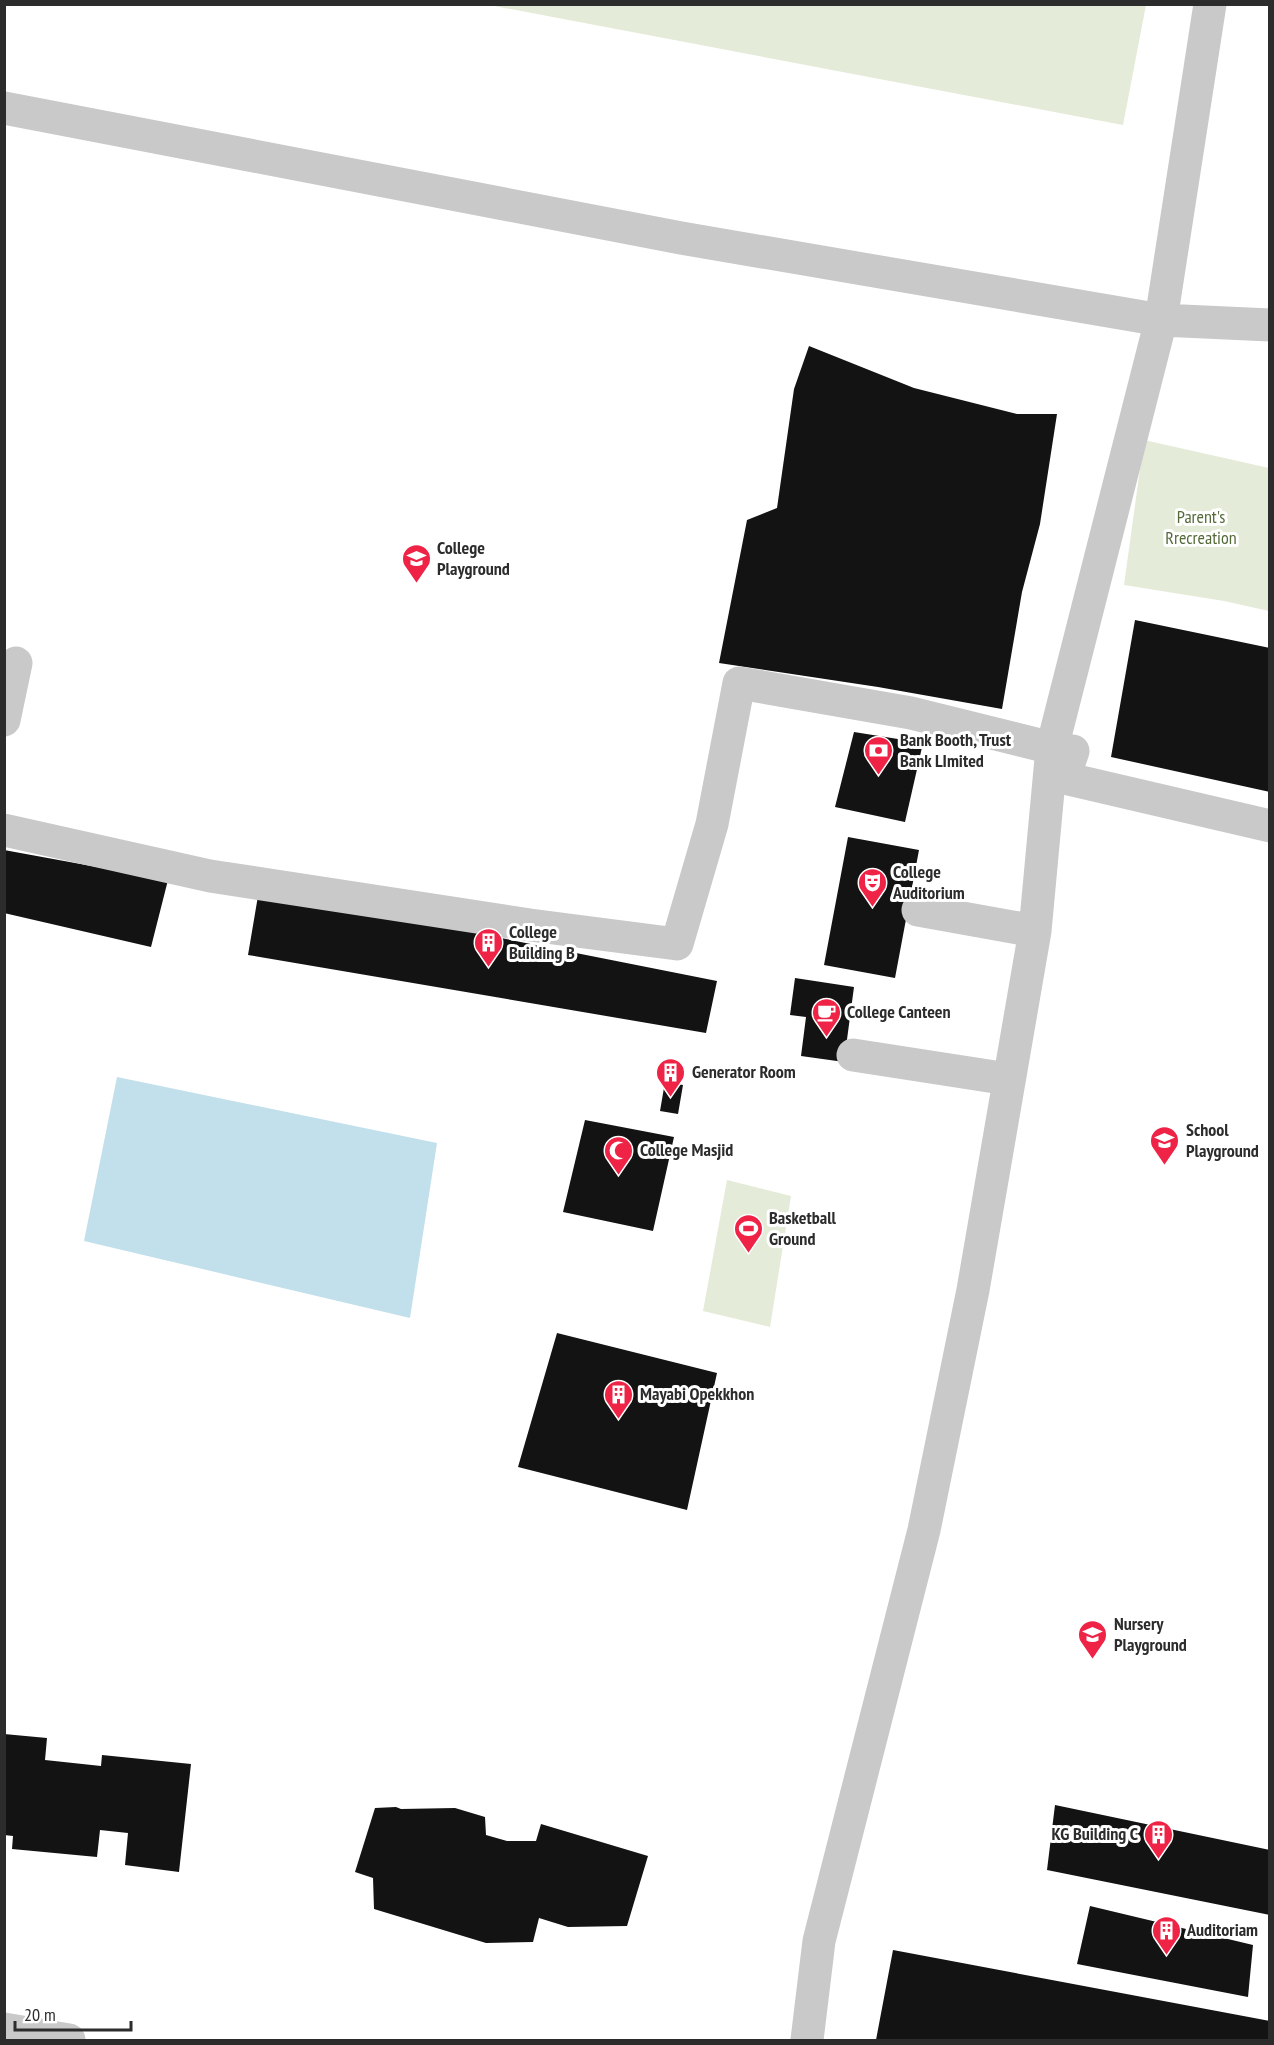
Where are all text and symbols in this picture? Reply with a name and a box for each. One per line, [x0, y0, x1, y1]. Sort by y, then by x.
park label: Parent's Rrecreation [1165, 505, 1237, 549]
place label: College Playground [437, 536, 510, 580]
school or university icon: College Playground [400, 542, 432, 584]
place label: Bank Booth, Trust Bank LImited [900, 728, 1012, 772]
bank icon: Bank Booth, Trust Bank LImited [863, 734, 895, 776]
place label: College Auditorium [892, 860, 965, 904]
theatre icon: College Auditorium [856, 866, 888, 908]
place label: College Building B [509, 920, 575, 964]
building icon: College Building B [472, 926, 504, 968]
cafe icon: College Canteen [810, 996, 842, 1038]
place label: College Canteen [847, 1000, 951, 1023]
building icon: Generator Room [655, 1056, 687, 1098]
place label: Generator Room [692, 1060, 796, 1083]
place label: School Playground [1186, 1118, 1259, 1162]
school or university icon: School Playground [1149, 1124, 1181, 1166]
mosque icon: College Masjid [603, 1134, 635, 1176]
place label: College Masjid [640, 1138, 733, 1161]
place label: Basketball Ground [769, 1206, 837, 1250]
sports icon: Basketball Ground [732, 1212, 764, 1254]
building icon: Mayabi Opekkhon [603, 1378, 635, 1420]
place label: Mayabi Opekkhon [640, 1382, 754, 1405]
place label: Nursery Playground [1114, 1612, 1187, 1656]
school or university icon: Nursery Playground [1077, 1618, 1109, 1660]
building icon: KG Building C [1143, 1818, 1175, 1860]
place label: KG Building C [1051, 1822, 1138, 1845]
building icon: Auditoriam [1150, 1914, 1182, 1956]
place label: Auditoriam [1186, 1918, 1258, 1941]
scale bar [15, 1994, 130, 2032]
text: 20 m [24, 2003, 56, 2026]

